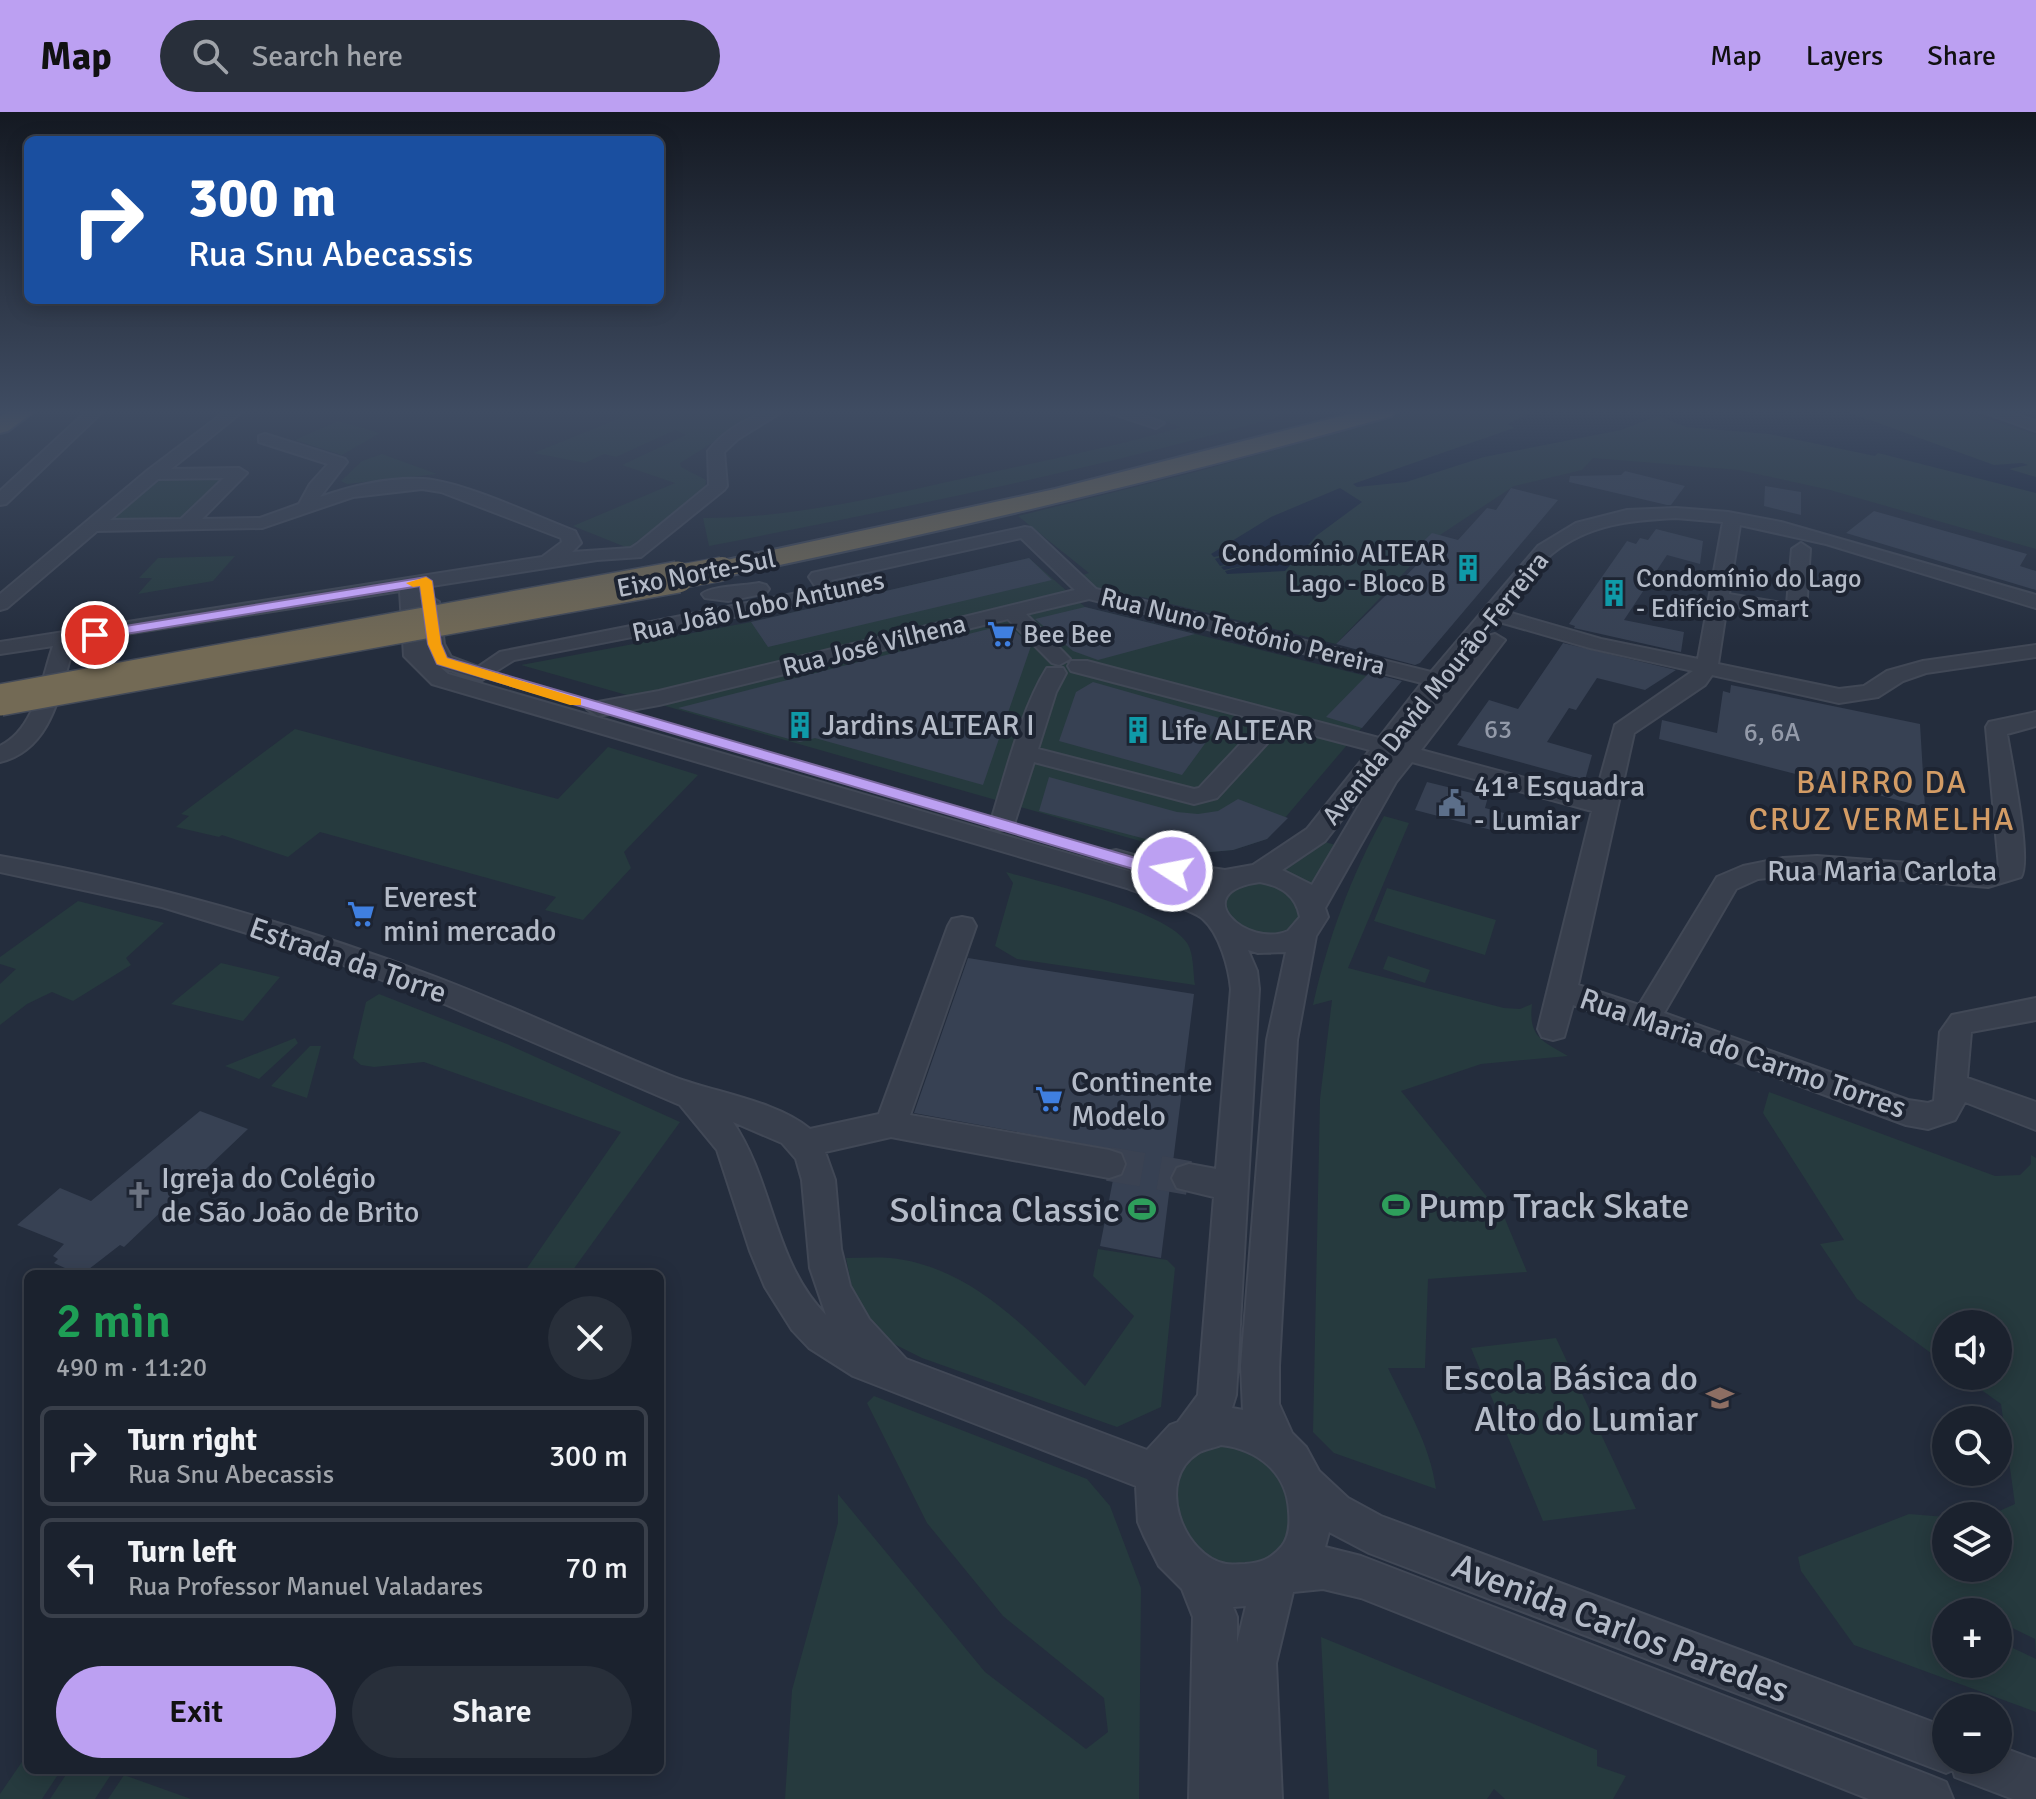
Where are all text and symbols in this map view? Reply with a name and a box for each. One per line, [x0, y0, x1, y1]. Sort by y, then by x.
search box [160, 20, 720, 92]
text: Map [40, 33, 112, 80]
icon: search [188, 34, 232, 78]
text: Search here [252, 38, 403, 75]
text: Map [1710, 39, 1762, 73]
text: Layers [1806, 39, 1883, 73]
text: Share [1927, 39, 1996, 73]
text: 300 m [188, 163, 336, 232]
icon: right [56, 168, 160, 272]
text: Rua Snu Abecassis [188, 232, 473, 277]
place label: Condomínio ALTEAR Lago - Bloco B [1222, 538, 1446, 600]
street label: Eixo Norte-Sul [614, 543, 778, 605]
street label: Avenida David Mourão-Ferreira [1316, 546, 1556, 832]
building icon: Condomínio ALTEAR Lago - Bloco B [1453, 553, 1483, 583]
place label: Condomínio do Lago - Edifício Smart [1636, 563, 1861, 625]
street label: Rua João Lobo Antunes [629, 565, 887, 649]
building icon: Condomínio do Lago - Edifício Smart [1599, 578, 1629, 608]
street label: Rua Nuno Teotónio Pereira [1097, 581, 1388, 683]
pin [61, 601, 129, 669]
street label: Rua José Vilhena [779, 608, 969, 684]
icon: arrive [73, 613, 117, 657]
supermarket icon: Bee Bee [986, 619, 1016, 649]
place label: Bee Bee [1023, 619, 1112, 651]
place label: Jardins ALTEAR I [822, 707, 1035, 744]
building icon: Jardins ALTEAR I [785, 710, 815, 740]
place label: Life ALTEAR [1160, 712, 1313, 749]
house number: 63 [1484, 714, 1512, 746]
building icon: Life ALTEAR [1123, 715, 1153, 745]
house number: 6, 6A [1744, 717, 1800, 749]
district label: BAIRRO DA CRUZ VERMELHA [1748, 763, 2016, 839]
place label: 41ª Esquadra - Lumiar [1474, 768, 1645, 839]
public building icon: 41ª Esquadra - Lumiar [1437, 788, 1467, 818]
position arrow [1130, 829, 1214, 913]
street label: Rua Maria Carlota [1767, 853, 1997, 890]
place label: Everest mini mercado [383, 879, 556, 950]
supermarket icon: Everest mini mercado [346, 899, 376, 929]
street label: Estrada da Torre [244, 909, 451, 1012]
street label: Rua Maria do Carmo Torres [1575, 980, 1911, 1127]
place label: Continente Modelo [1071, 1064, 1213, 1135]
supermarket icon: Continente Modelo [1034, 1084, 1064, 1114]
place label: Igreja do Colégio de São João de Brito [161, 1160, 419, 1231]
church icon: Igreja do Colégio de São João de Brito [124, 1180, 154, 1210]
place label: Pump Track Skate [1418, 1184, 1690, 1229]
place label: Solinca Classic [889, 1188, 1120, 1233]
sports icon: Pump Track Skate [1381, 1190, 1411, 1220]
sports icon: Solinca Classic [1127, 1194, 1157, 1224]
text: 2 min [56, 1292, 171, 1351]
button: close [548, 1296, 632, 1380]
map controls [1932, 1310, 2012, 1774]
button: sound [1932, 1310, 2012, 1390]
text: 490 m · 11:20 [56, 1352, 207, 1384]
place label: Escola Básica do Alto do Lumiar [1443, 1356, 1699, 1442]
school or university icon: Escola Básica do Alto do Lumiar [1705, 1383, 1735, 1413]
button: search [1932, 1406, 2012, 1486]
text: Turn right [128, 1422, 257, 1459]
icon: right [60, 1434, 104, 1478]
text: 300 m [549, 1438, 628, 1475]
text: Rua Snu Abecassis [128, 1459, 334, 1491]
button: layers [1932, 1502, 2012, 1582]
text: Turn left [128, 1534, 237, 1571]
street label: Avenida Carlos Paredes [1446, 1543, 1795, 1713]
icon: left [60, 1546, 104, 1590]
text: 70 m [565, 1550, 628, 1587]
text: Rua Professor Manuel Valadares [128, 1571, 483, 1603]
button: + [1932, 1598, 2012, 1678]
button: Exit [56, 1666, 336, 1758]
button: Share [352, 1666, 632, 1758]
button: − [1932, 1694, 2012, 1774]

